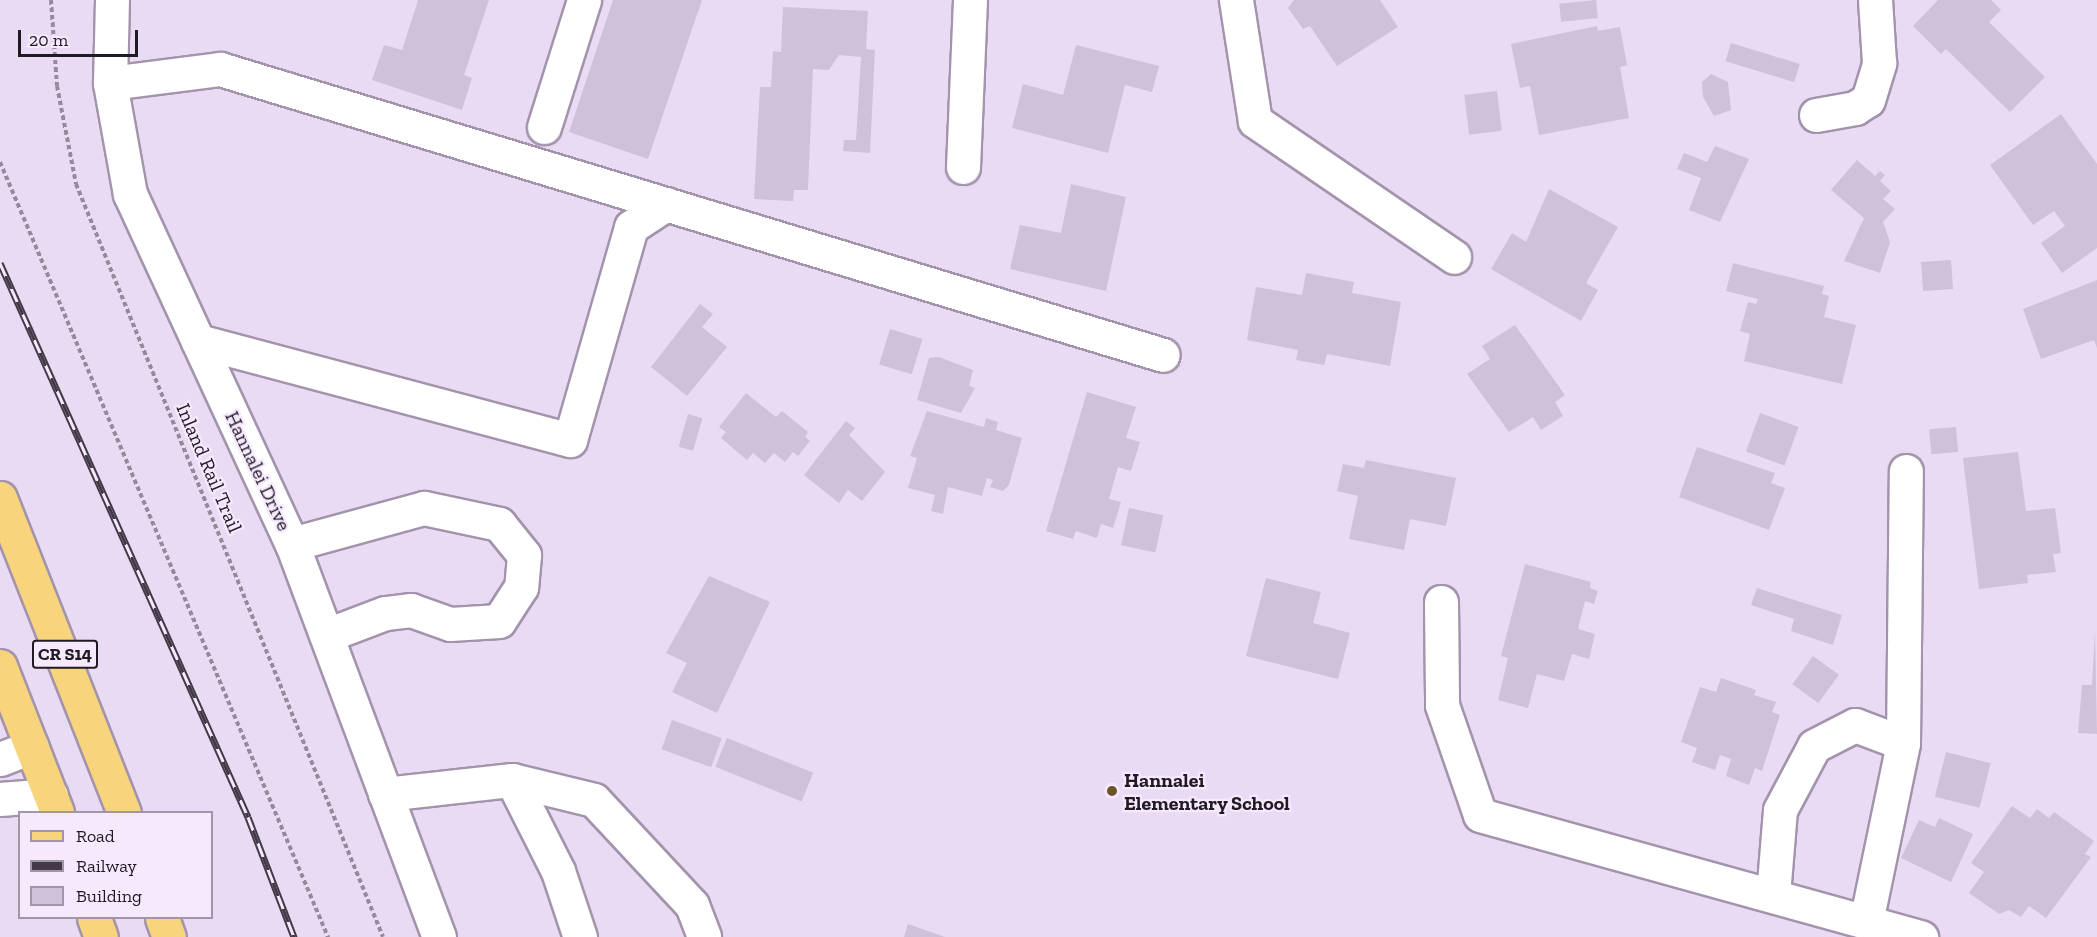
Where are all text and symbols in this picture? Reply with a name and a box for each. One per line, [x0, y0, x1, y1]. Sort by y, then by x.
scale bar [21, 18, 141, 56]
text: 20 m [29, 29, 68, 51]
street label: Inland Rail Trail [171, 400, 247, 536]
street label: Hannalei Drive [220, 407, 296, 535]
road number: CR S14 [32, 639, 98, 669]
place label: Hannalei Elementary School [1124, 768, 1290, 815]
marker: Hannalei Elementary School [1105, 784, 1119, 798]
legend [18, 811, 213, 919]
text: Road [76, 825, 115, 847]
text: Railway [76, 855, 137, 877]
text: Building [76, 885, 142, 907]

